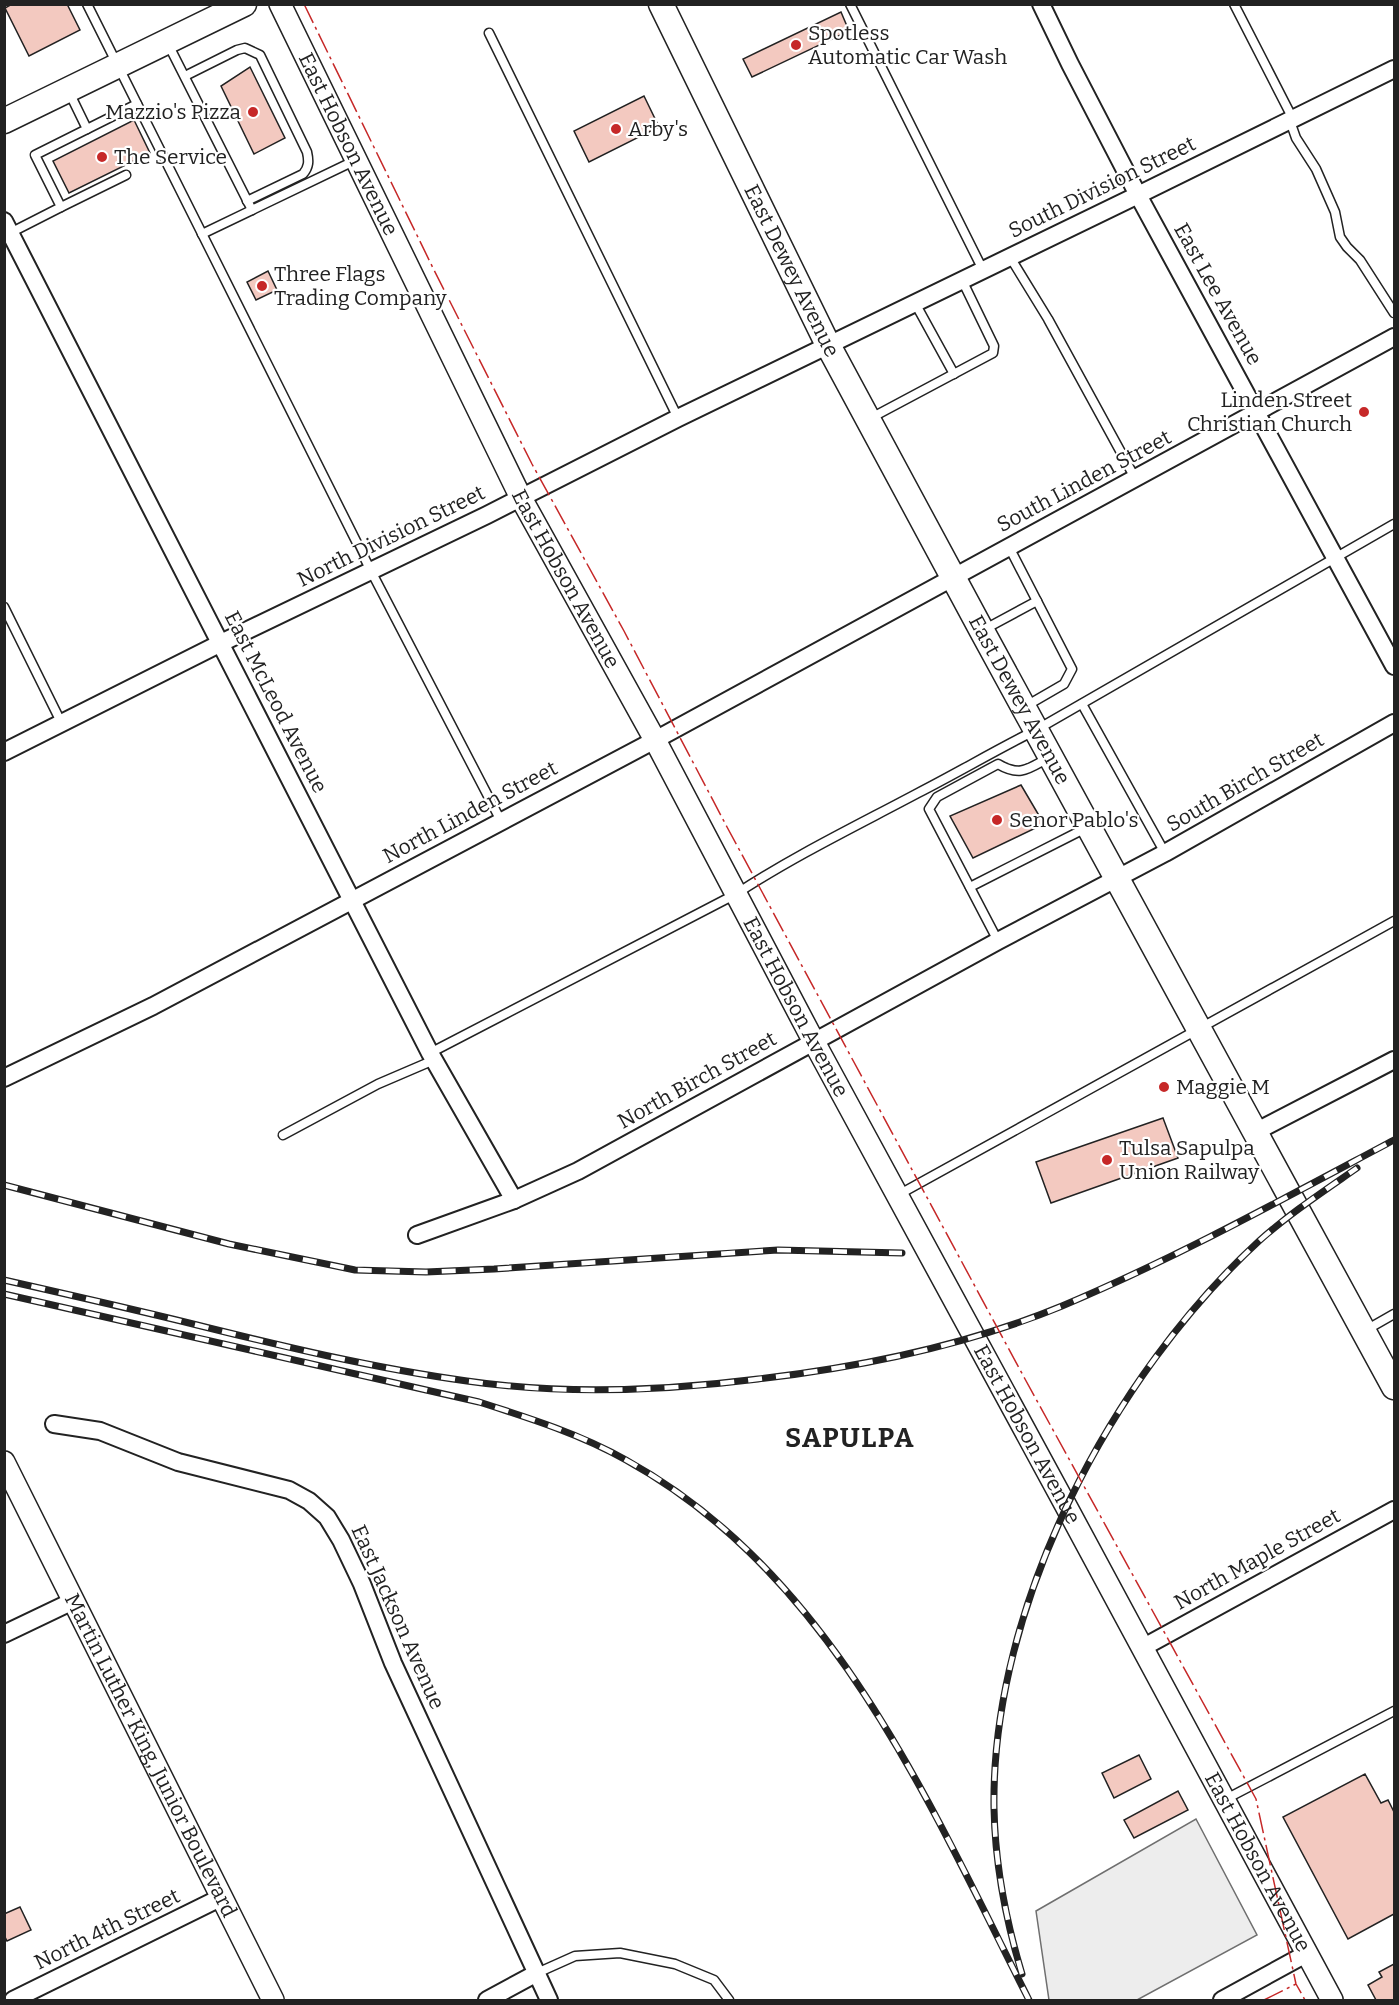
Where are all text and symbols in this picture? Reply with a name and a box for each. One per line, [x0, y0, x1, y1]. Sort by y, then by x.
place label: Spotless Automatic Car Wash [808, 20, 1007, 70]
marker: Spotless Automatic Car Wash [789, 38, 803, 52]
street label: East Hobson Avenue [293, 49, 404, 240]
place label: Mazzio's Pizza [105, 99, 242, 125]
marker: Mazzio's Pizza [246, 105, 260, 119]
place label: Arby's [628, 116, 688, 142]
marker: Arby's [609, 122, 623, 136]
street label: South Division Street [1004, 130, 1200, 244]
place label: The Service [114, 144, 227, 170]
marker: The Service [95, 150, 109, 164]
street label: East Dewey Avenue [738, 180, 845, 361]
street label: East Lee Avenue [1168, 218, 1268, 370]
place label: Three Flags Trading Company [274, 261, 448, 311]
marker: Three Flags Trading Company [255, 279, 269, 293]
place label: Linden Street Christian Church [1187, 387, 1352, 437]
marker: Linden Street Christian Church [1357, 405, 1371, 419]
street label: South Linden Street [992, 424, 1176, 538]
street label: North Division Street [293, 479, 489, 593]
street label: East Hobson Avenue [506, 485, 626, 673]
street label: East McLeod Avenue [219, 607, 333, 797]
street label: East Dewey Avenue [963, 611, 1076, 789]
street label: South Birch Street [1162, 726, 1329, 838]
street label: North Linden Street [378, 755, 562, 869]
place label: Senor Pablo's [1009, 807, 1138, 833]
marker: Senor Pablo's [990, 813, 1004, 827]
street label: East Hobson Avenue [737, 912, 854, 1101]
street label: North Birch Street [613, 1025, 781, 1134]
place label: Maggie M [1176, 1074, 1270, 1100]
marker: Maggie M [1157, 1080, 1171, 1094]
place label: Tulsa Sapulpa Union Railway [1119, 1135, 1260, 1185]
marker: Tulsa Sapulpa Union Railway [1100, 1153, 1114, 1167]
street label: East Hobson Avenue [968, 1340, 1086, 1528]
district label: SAPULPA [785, 1422, 915, 1454]
street label: North Maple Street [1169, 1502, 1345, 1615]
street label: East Jackson Avenue [346, 1521, 450, 1713]
street label: Martin Luther King, Junior Boulevard [59, 1589, 243, 1922]
street label: East Hobson Avenue [1199, 1768, 1317, 1956]
street label: North 4th Street [30, 1882, 184, 1975]

